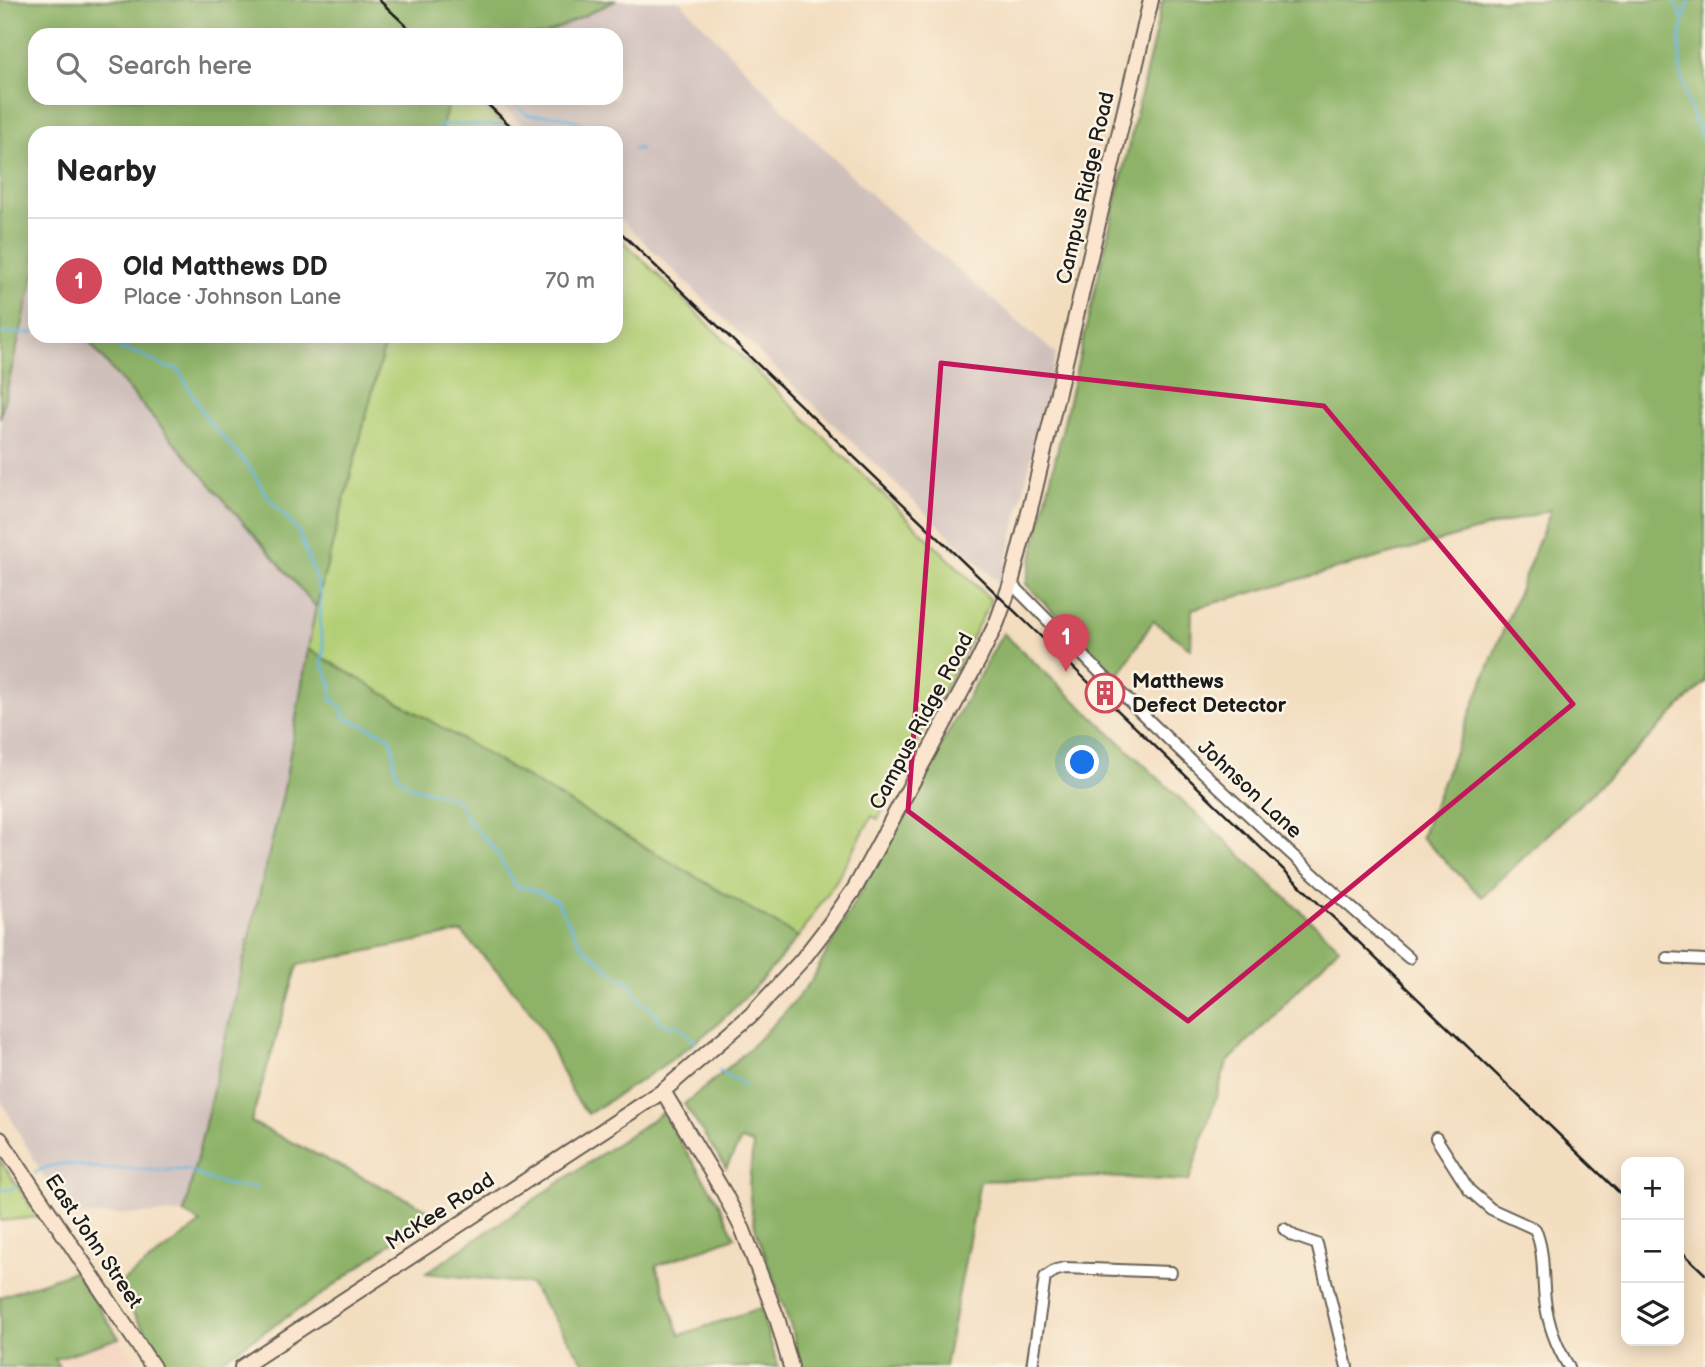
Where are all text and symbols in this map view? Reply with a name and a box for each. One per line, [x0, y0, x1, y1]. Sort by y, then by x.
search box [28, 28, 623, 105]
icon: search [52, 48, 90, 86]
text: Search here [108, 51, 252, 82]
street label: Campus Ridge Road [1051, 89, 1120, 287]
text: Nearby [56, 154, 156, 190]
text: Old Matthews DD [123, 252, 328, 283]
text: 1 [74, 267, 84, 295]
text: 70 m [545, 267, 595, 295]
text: Place · Johnson Lane [123, 283, 341, 311]
pin: 1 [1043, 614, 1089, 672]
street label: Campus Ridge Road [864, 628, 979, 814]
place label: Matthews Defect Detector [1132, 669, 1287, 718]
building icon: Matthews Defect Detector [1084, 672, 1126, 714]
street label: Johnson Lane [1192, 735, 1307, 844]
your location [1065, 745, 1099, 779]
map controls [1621, 1157, 1684, 1346]
button: + [1621, 1157, 1684, 1220]
street label: McKee Road [381, 1167, 499, 1256]
street label: East John Street [40, 1170, 148, 1313]
button: − [1621, 1220, 1684, 1283]
button: layers [1621, 1283, 1684, 1346]

